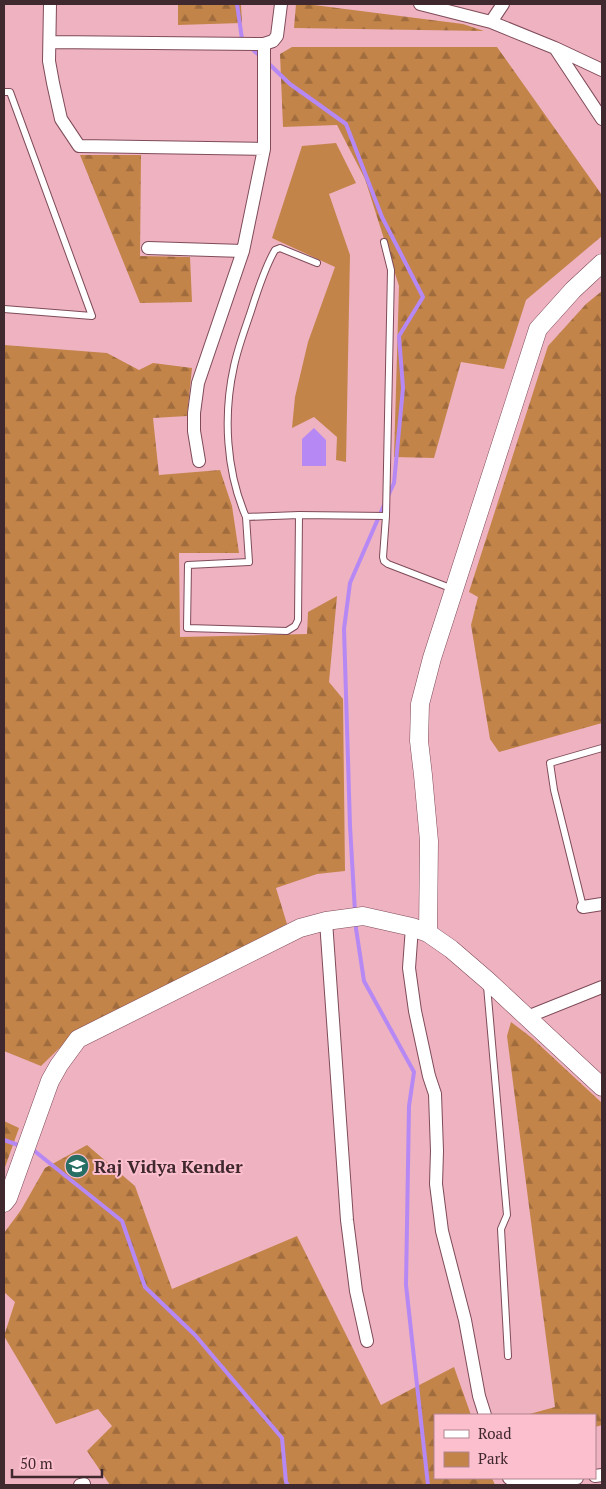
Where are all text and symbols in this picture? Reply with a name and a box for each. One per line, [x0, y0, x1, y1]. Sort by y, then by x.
school or university icon: Raj Vidya Kender [64, 1153, 90, 1179]
place label: Raj Vidya Kender [94, 1154, 243, 1178]
legend [434, 1414, 596, 1479]
text: Road [478, 1423, 511, 1443]
scale bar [12, 1446, 102, 1478]
text: Park [478, 1448, 508, 1468]
text: 50 m [20, 1453, 53, 1473]

